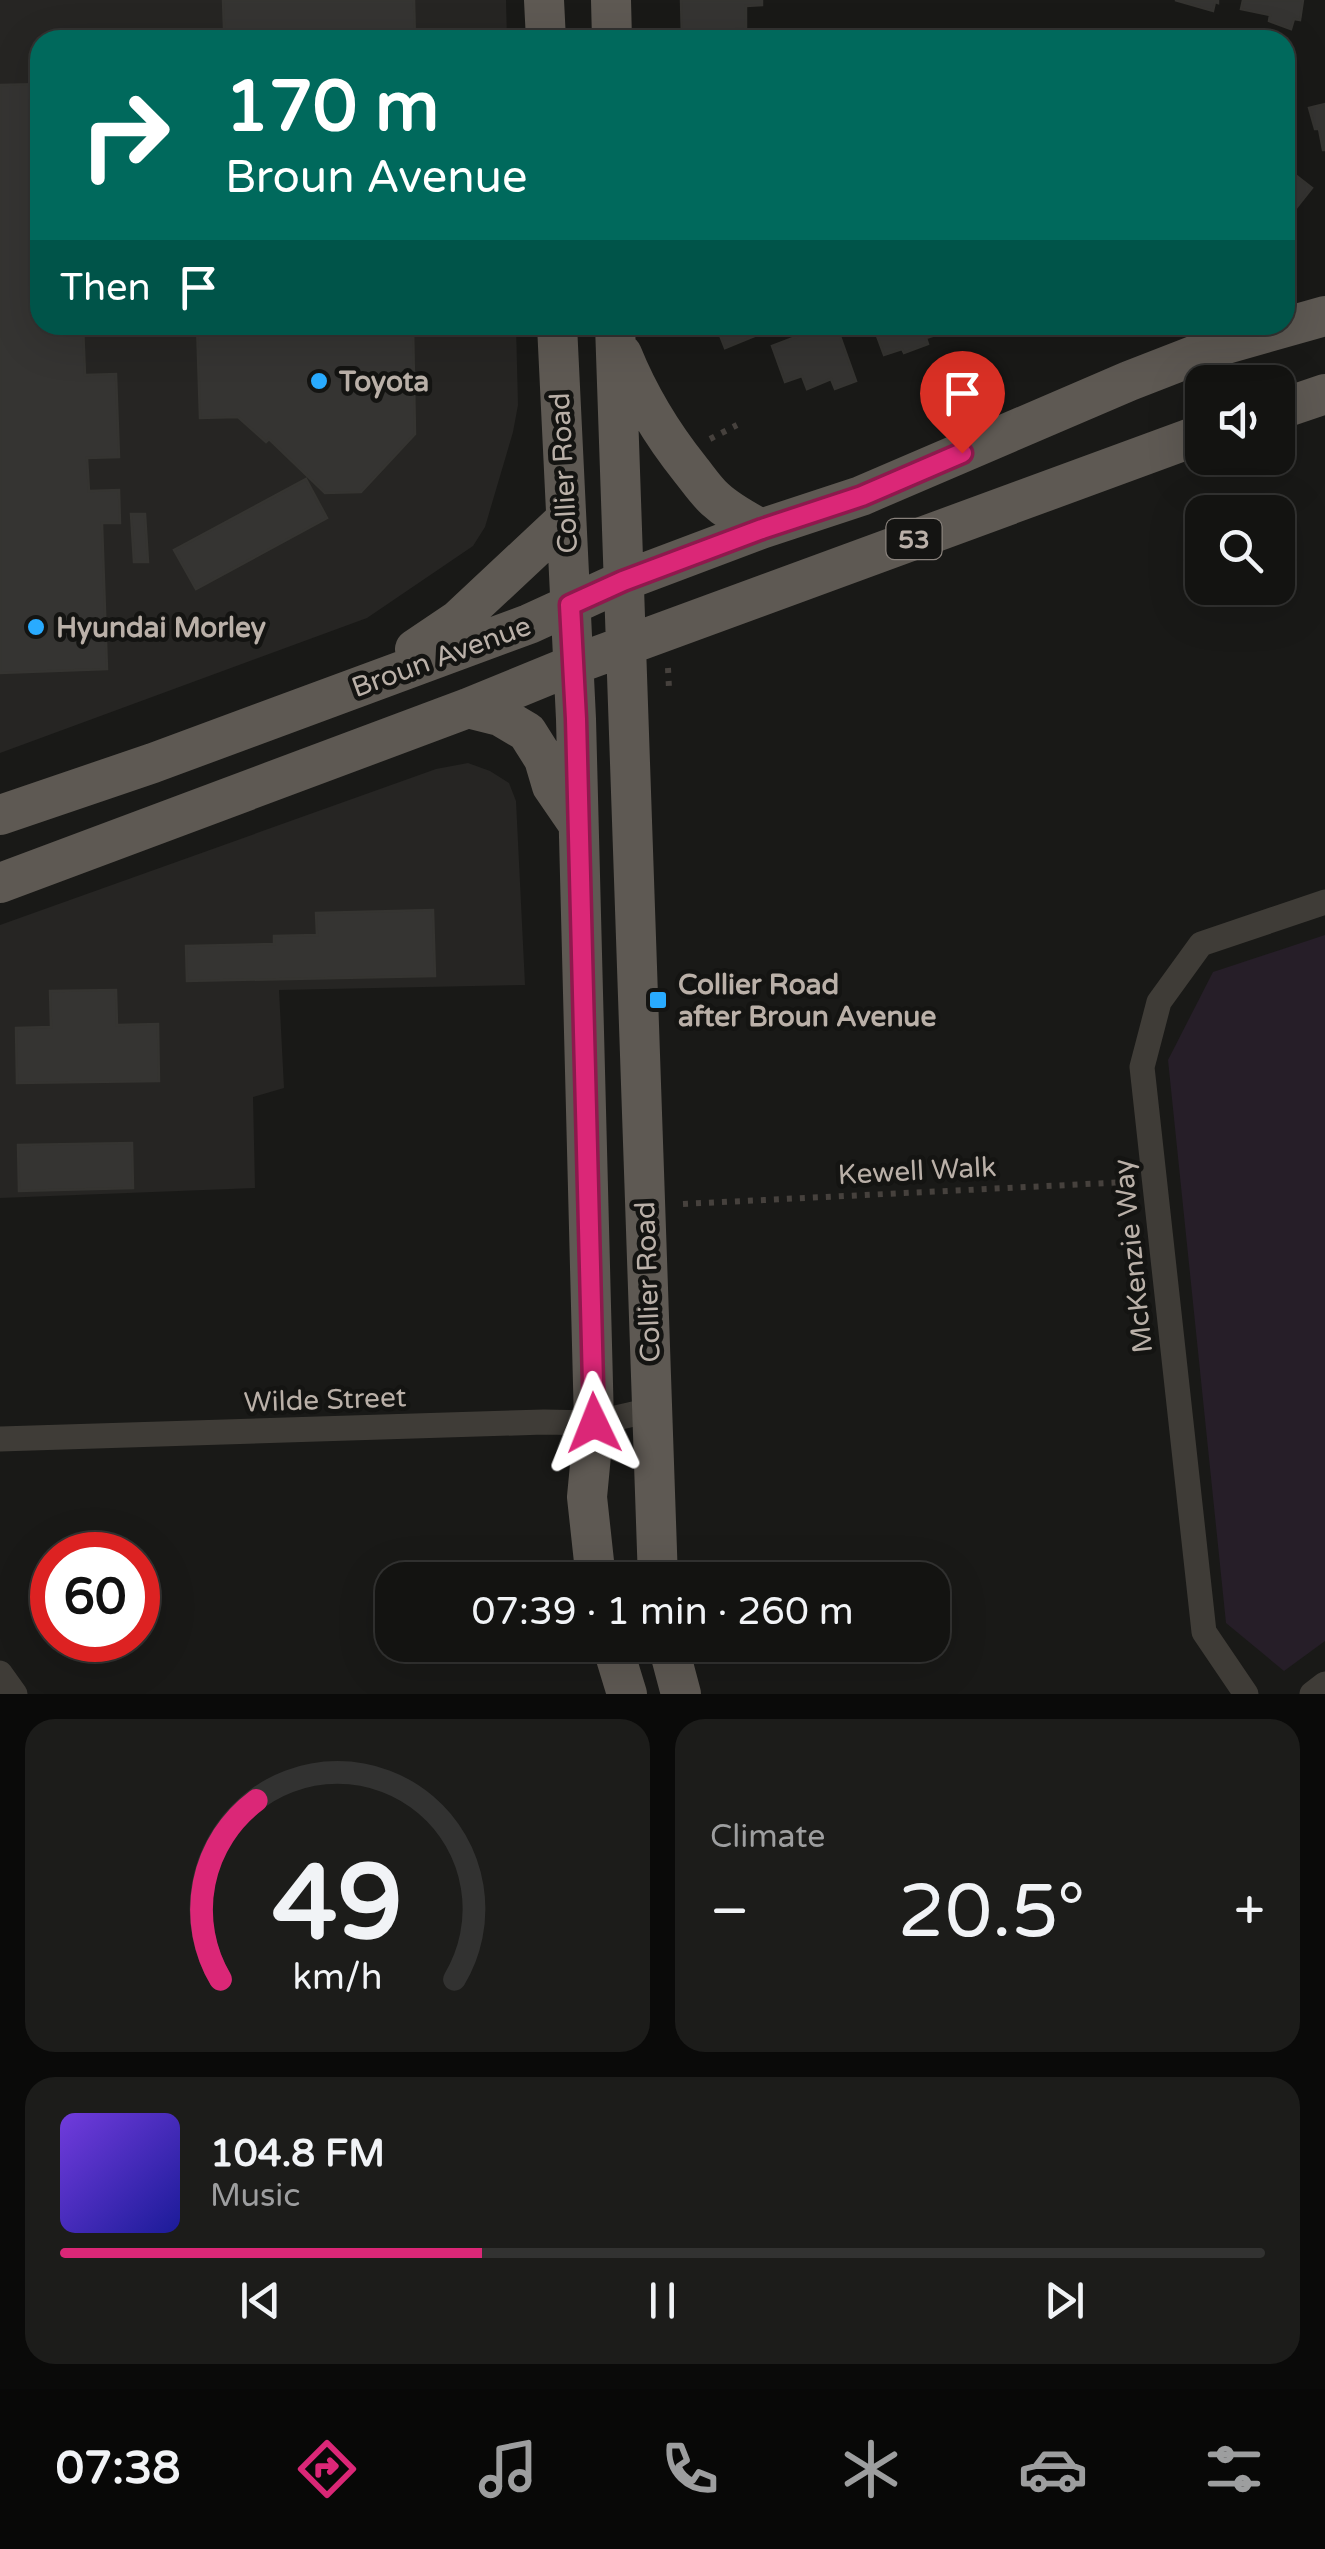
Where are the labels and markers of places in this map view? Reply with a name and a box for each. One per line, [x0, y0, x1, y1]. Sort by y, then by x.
pin [920, 351, 1005, 454]
place label: Toyota [338, 365, 429, 399]
marker: Toyota [308, 370, 330, 392]
place label: Hyundai Morley [56, 611, 266, 645]
marker: Hyundai Morley [25, 616, 47, 638]
place label: Collier Road after Broun Avenue [678, 968, 936, 1034]
marker: Collier Road after Broun Avenue [647, 989, 669, 1011]

